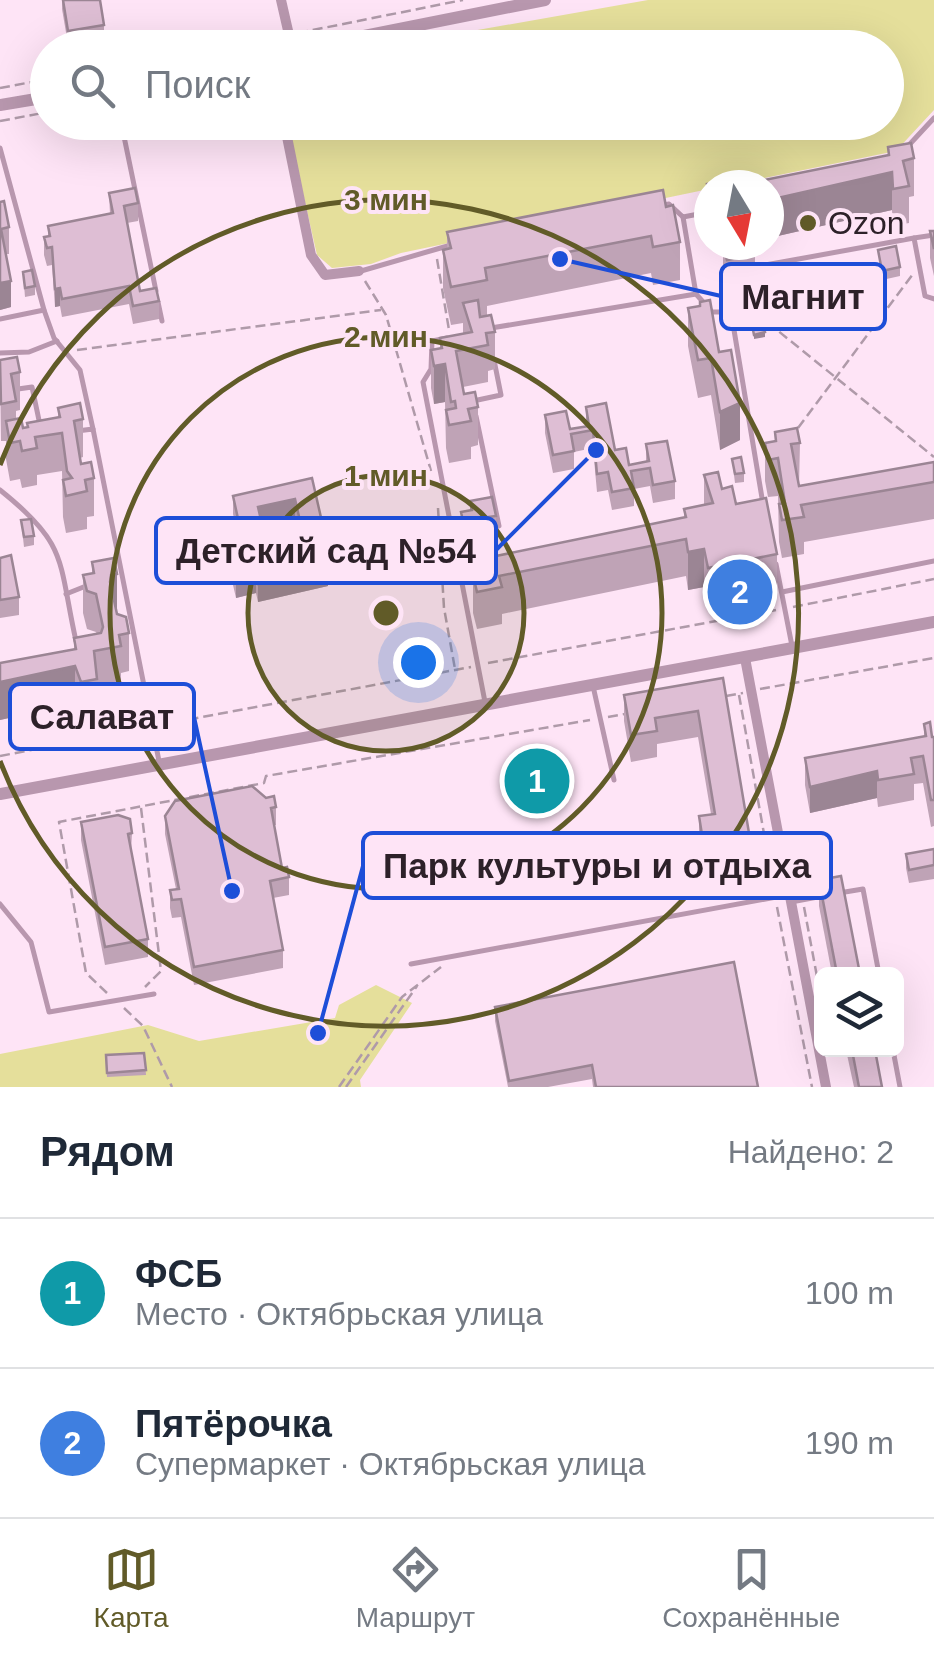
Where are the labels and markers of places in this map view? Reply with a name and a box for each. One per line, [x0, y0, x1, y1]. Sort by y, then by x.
place label: Ozon [828, 205, 904, 241]
marker: Ozon [797, 212, 819, 234]
callout: Магнит [721, 264, 885, 329]
callout: Детский сад №54 [156, 518, 496, 583]
pin: 2 [708, 554, 772, 630]
centre of rings [368, 595, 404, 631]
callout: Салават [10, 684, 194, 749]
pin: 1 [504, 744, 570, 818]
callout: Парк культуры и отдыха [363, 833, 831, 898]

